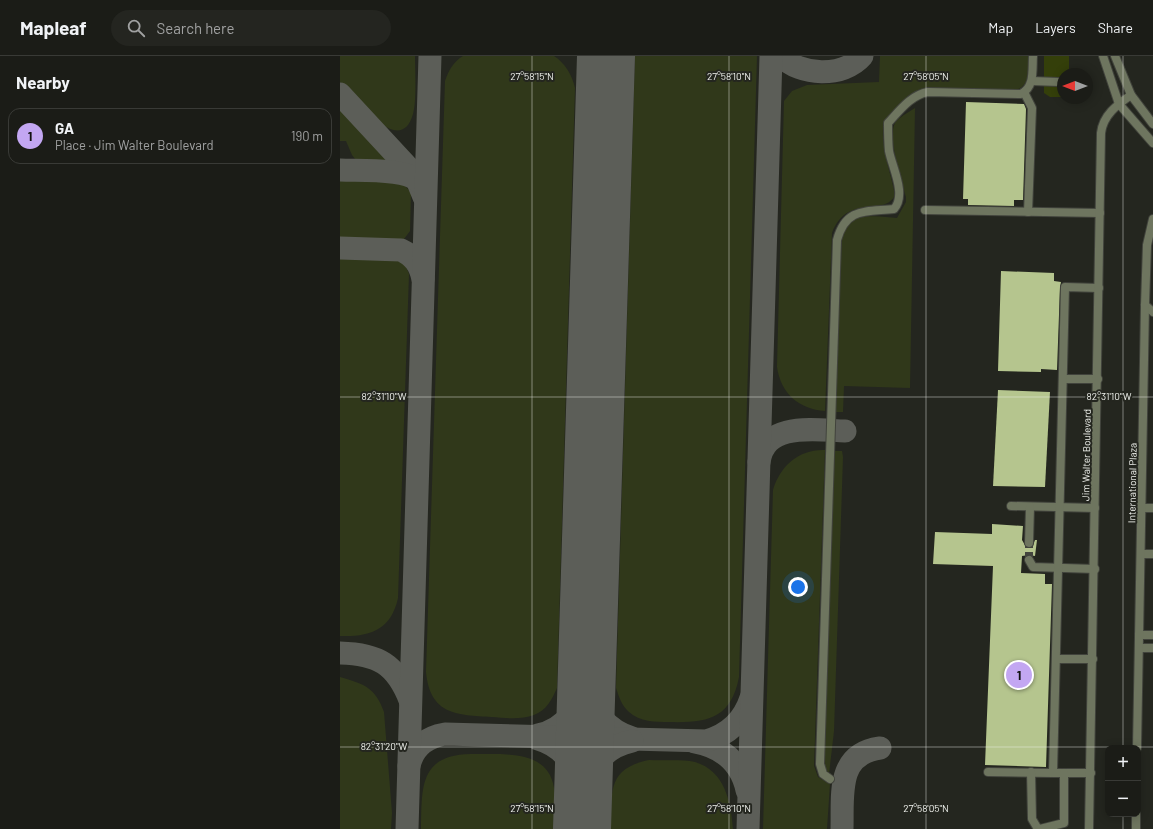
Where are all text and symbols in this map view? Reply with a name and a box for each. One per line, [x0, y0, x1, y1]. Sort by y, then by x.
search box [111, 10, 391, 46]
text: Mapleaf [20, 16, 87, 39]
icon: search [125, 17, 147, 39]
text: Search here [157, 19, 235, 37]
text: Map [988, 19, 1013, 36]
text: Layers [1035, 19, 1076, 36]
text: Share [1098, 19, 1133, 36]
north arrow [1057, 68, 1093, 104]
text: 27°58'15"N [510, 70, 554, 82]
text: 27°58'10"N [707, 70, 751, 82]
text: 27°58'05"N [903, 70, 949, 82]
text: Nearby [16, 72, 70, 92]
text: GA [55, 119, 74, 137]
text: 1 [28, 128, 32, 144]
text: 190 m [291, 128, 323, 144]
text: Place · Jim Walter Boulevard [55, 137, 214, 153]
text: 82°31'10"W [362, 390, 407, 402]
text: 82°31'10"W [1087, 390, 1132, 402]
street label: Jim Walter Boulevard [1079, 409, 1093, 501]
street label: International Plaza [1125, 443, 1139, 523]
your location [788, 577, 808, 597]
pin: 1 [1006, 660, 1032, 690]
text: 82°31'20"W [361, 740, 408, 752]
map controls [1105, 745, 1141, 817]
button: + [1105, 745, 1141, 781]
button: − [1105, 781, 1141, 817]
text: 27°58'15"N [510, 802, 554, 814]
text: 27°58'10"N [707, 802, 751, 814]
text: 27°58'05"N [903, 802, 949, 814]

